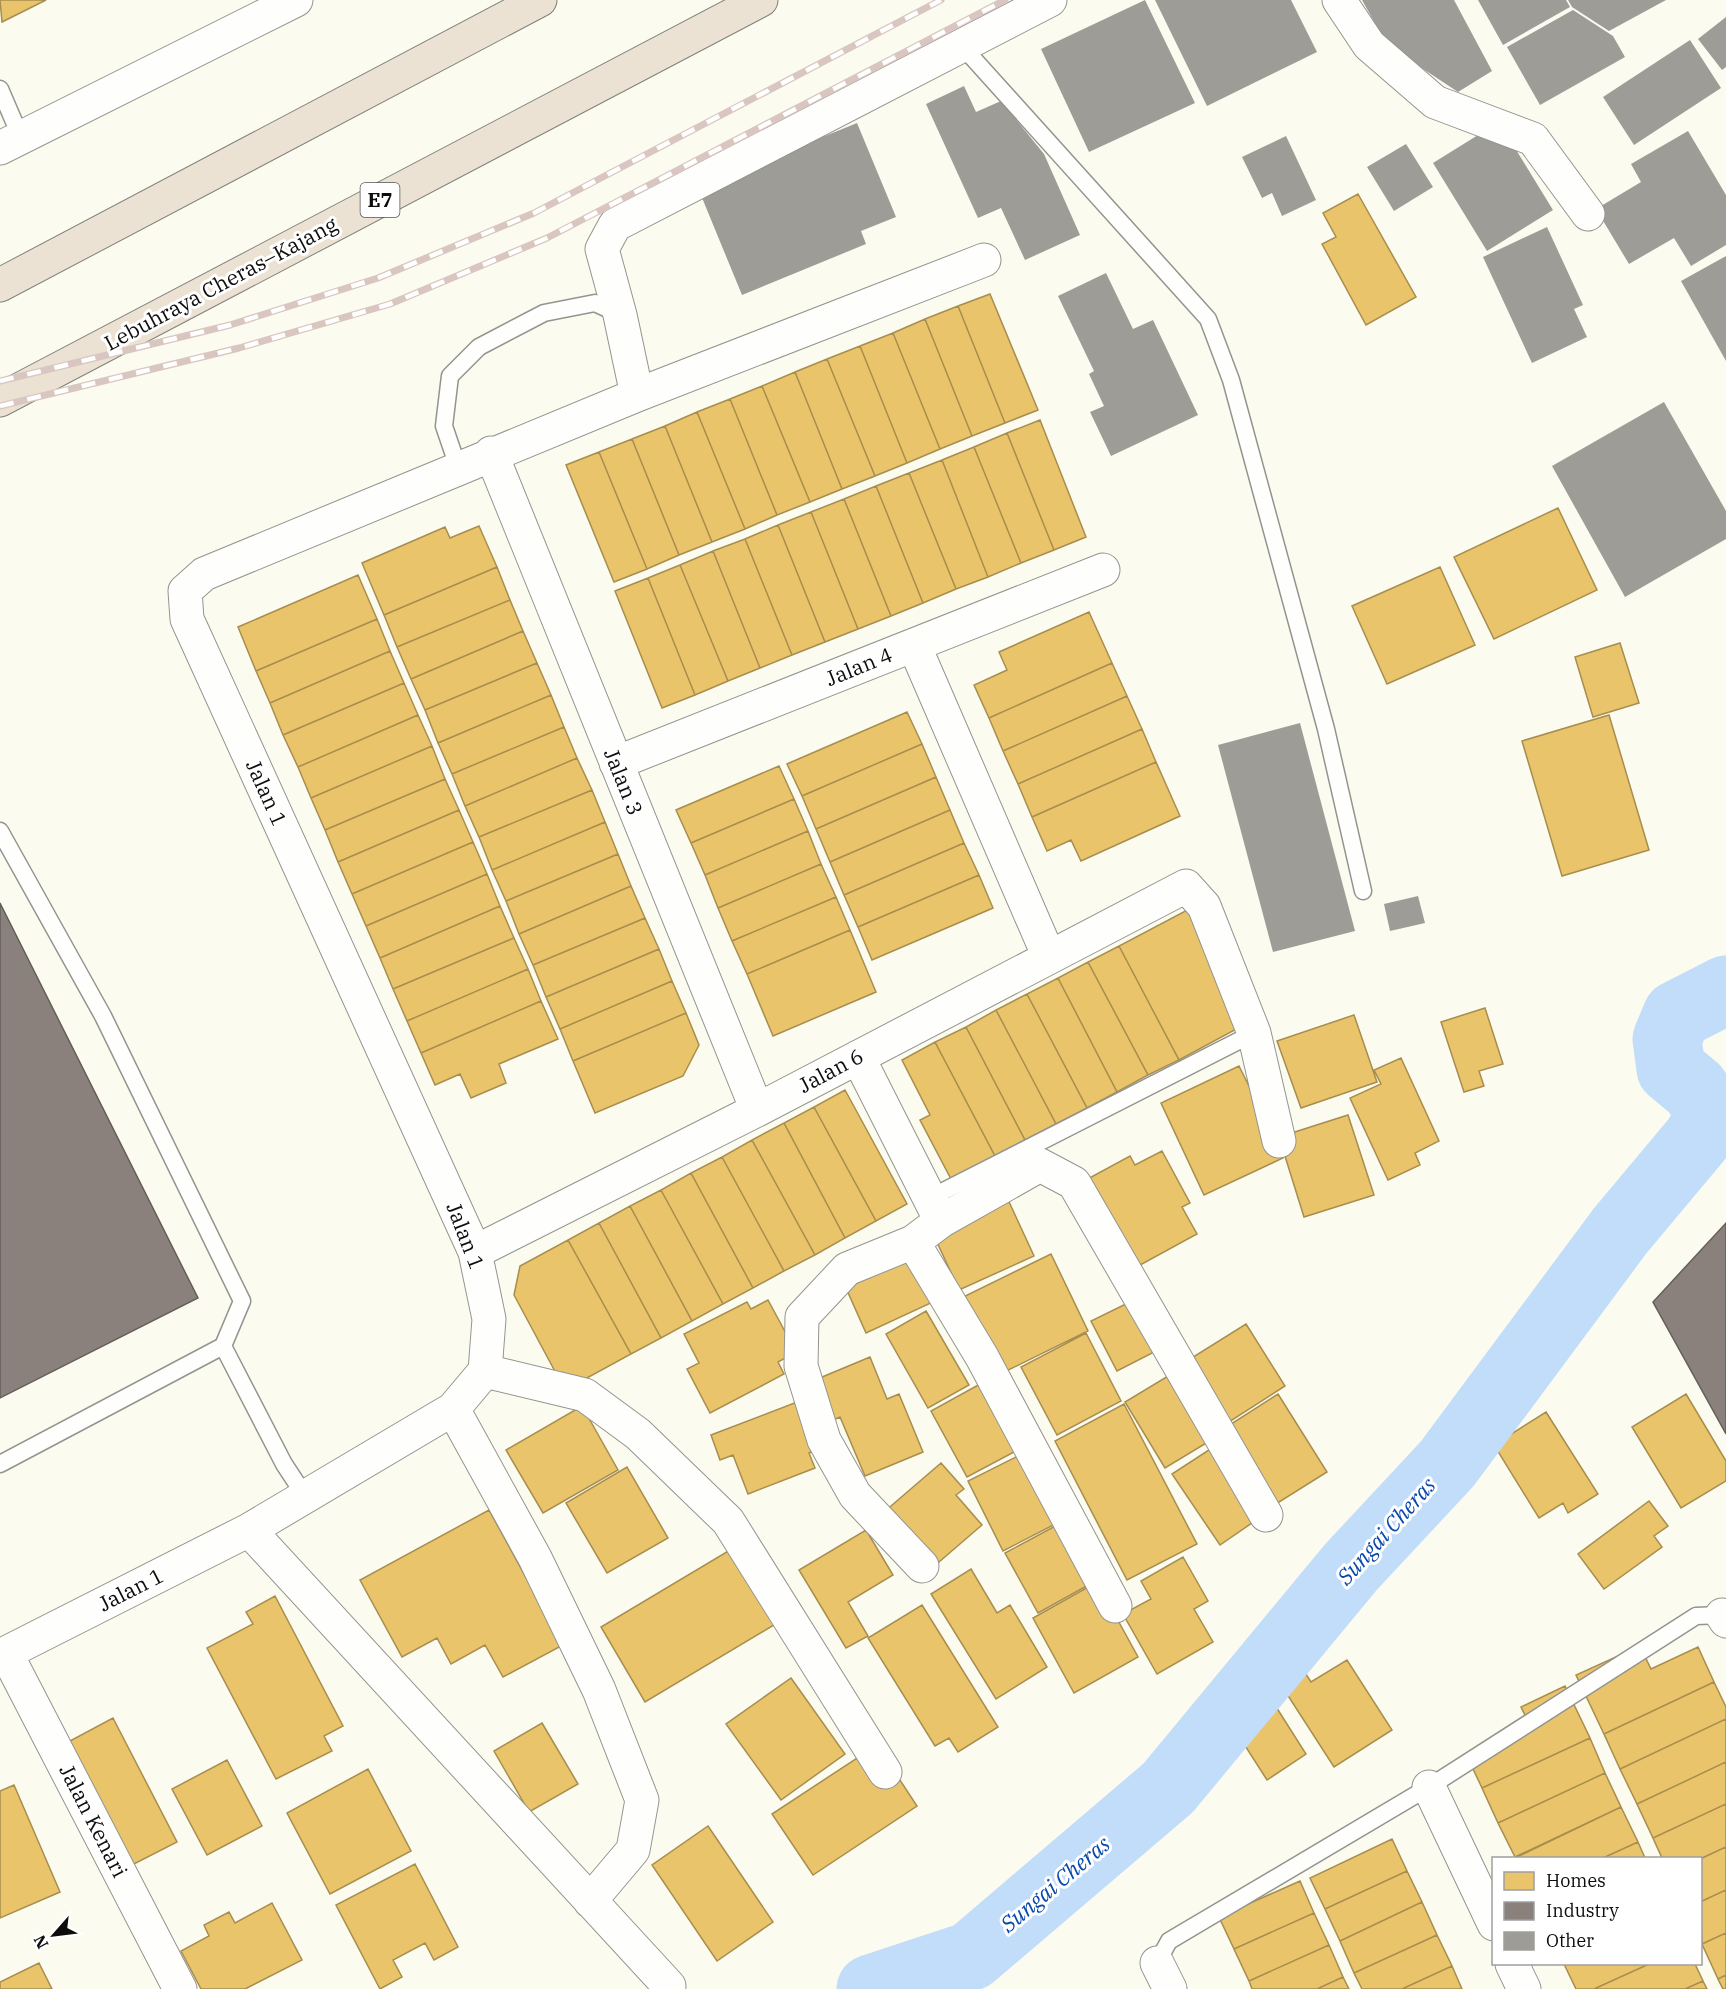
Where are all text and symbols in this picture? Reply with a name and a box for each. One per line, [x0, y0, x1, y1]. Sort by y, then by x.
road number: E7 [360, 183, 400, 217]
street label: Lebuhraya Cheras–Kajang [99, 209, 342, 357]
street label: Jalan 4 [821, 640, 896, 692]
street label: Jalan 3 [598, 744, 650, 819]
street label: Jalan 1 [240, 755, 294, 830]
street label: Jalan 6 [793, 1041, 868, 1099]
street label: Jalan 1 [440, 1198, 491, 1273]
water label: Sungai Cheras [1329, 1470, 1442, 1591]
street label: Jalan 1 [93, 1561, 168, 1617]
street label: Jalan Kenari [53, 1759, 134, 1882]
water label: Sungai Cheras [993, 1829, 1116, 1939]
legend [1492, 1857, 1702, 1965]
text: Homes [1546, 1869, 1606, 1892]
text: Industry [1546, 1899, 1619, 1922]
north arrow [24, 1905, 84, 1965]
text: Other [1546, 1929, 1594, 1952]
text: N [29, 1932, 53, 1952]

